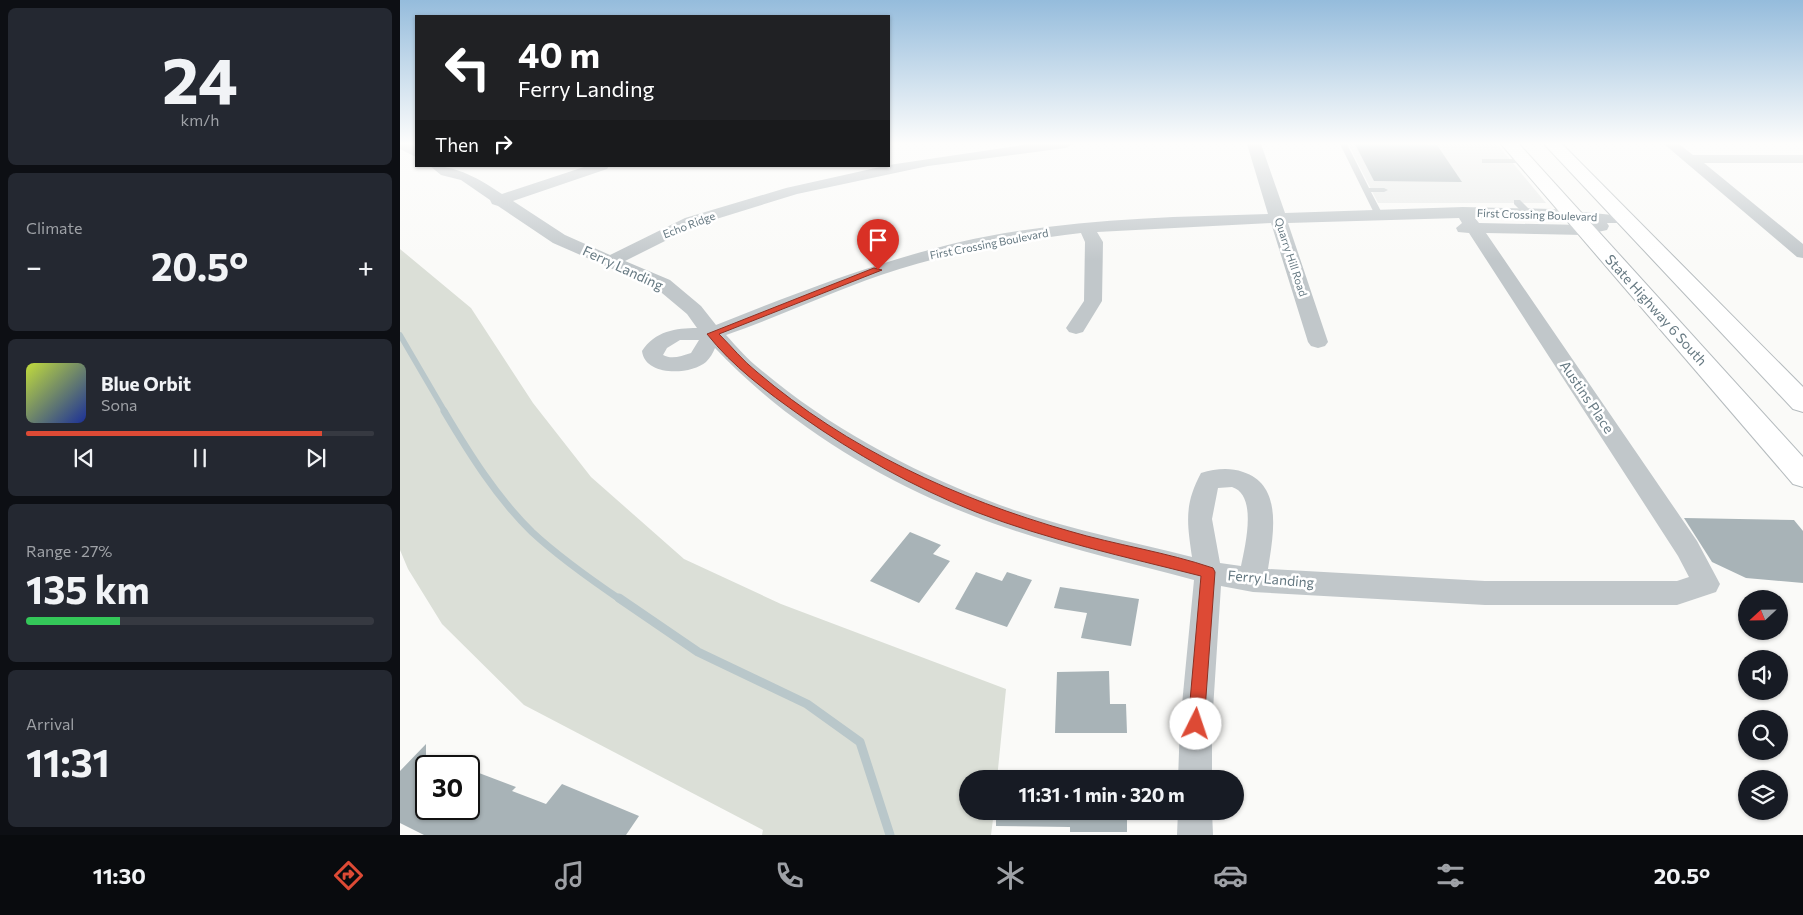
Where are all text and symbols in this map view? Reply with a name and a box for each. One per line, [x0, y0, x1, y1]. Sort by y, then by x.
text: 40 m [518, 32, 600, 75]
icon: left [435, 35, 500, 100]
text: 24 [162, 38, 238, 117]
text: Ferry Landing [518, 75, 655, 102]
text: km/h [181, 110, 219, 129]
icon: right [489, 130, 517, 158]
text: Then [435, 133, 479, 156]
street label: First Crossing Boulevard [1477, 206, 1597, 223]
street label: Echo Ridge [661, 209, 717, 240]
street label: Quarry Hill Road [1273, 216, 1310, 298]
text: Climate [26, 218, 82, 237]
pin [857, 219, 899, 270]
icon: arrive [864, 226, 892, 254]
street label: First Crossing Boulevard [929, 226, 1049, 261]
street label: Ferry Landing [580, 241, 667, 294]
text: 20.5° [151, 242, 248, 289]
text: − [26, 249, 42, 283]
text: + [358, 249, 374, 283]
street label: State Highway 6 South [1602, 251, 1711, 369]
street label: Austins Place [1557, 357, 1618, 436]
text: Blue Orbit [101, 372, 191, 395]
text: Sona [101, 395, 137, 414]
icon: previous [70, 444, 98, 472]
icon: pause [186, 444, 214, 472]
icon: next [302, 444, 330, 472]
text: Range · 27% [26, 541, 112, 560]
text: 135 km [26, 565, 150, 612]
street label: Ferry Landing [1227, 566, 1315, 591]
north arrow [1738, 590, 1788, 640]
map controls [1738, 590, 1788, 820]
button: sound [1738, 650, 1788, 700]
position arrow [1169, 697, 1221, 749]
button: search [1738, 710, 1788, 760]
text: Arrival [26, 714, 74, 733]
text: 11:31 [26, 738, 110, 785]
speed limit sign: 30 [415, 755, 480, 820]
button: layers [1738, 770, 1788, 820]
text: 11:31 · 1 min · 320 m [1018, 783, 1185, 806]
icon: directions [331, 858, 366, 893]
icon: music [552, 858, 587, 893]
icon: phone [772, 858, 807, 893]
icon: climate [993, 858, 1028, 893]
icon: car [1213, 858, 1248, 893]
icon: filters [1433, 858, 1468, 893]
text: 11:30 [93, 862, 146, 889]
text: 20.5° [1654, 862, 1710, 889]

